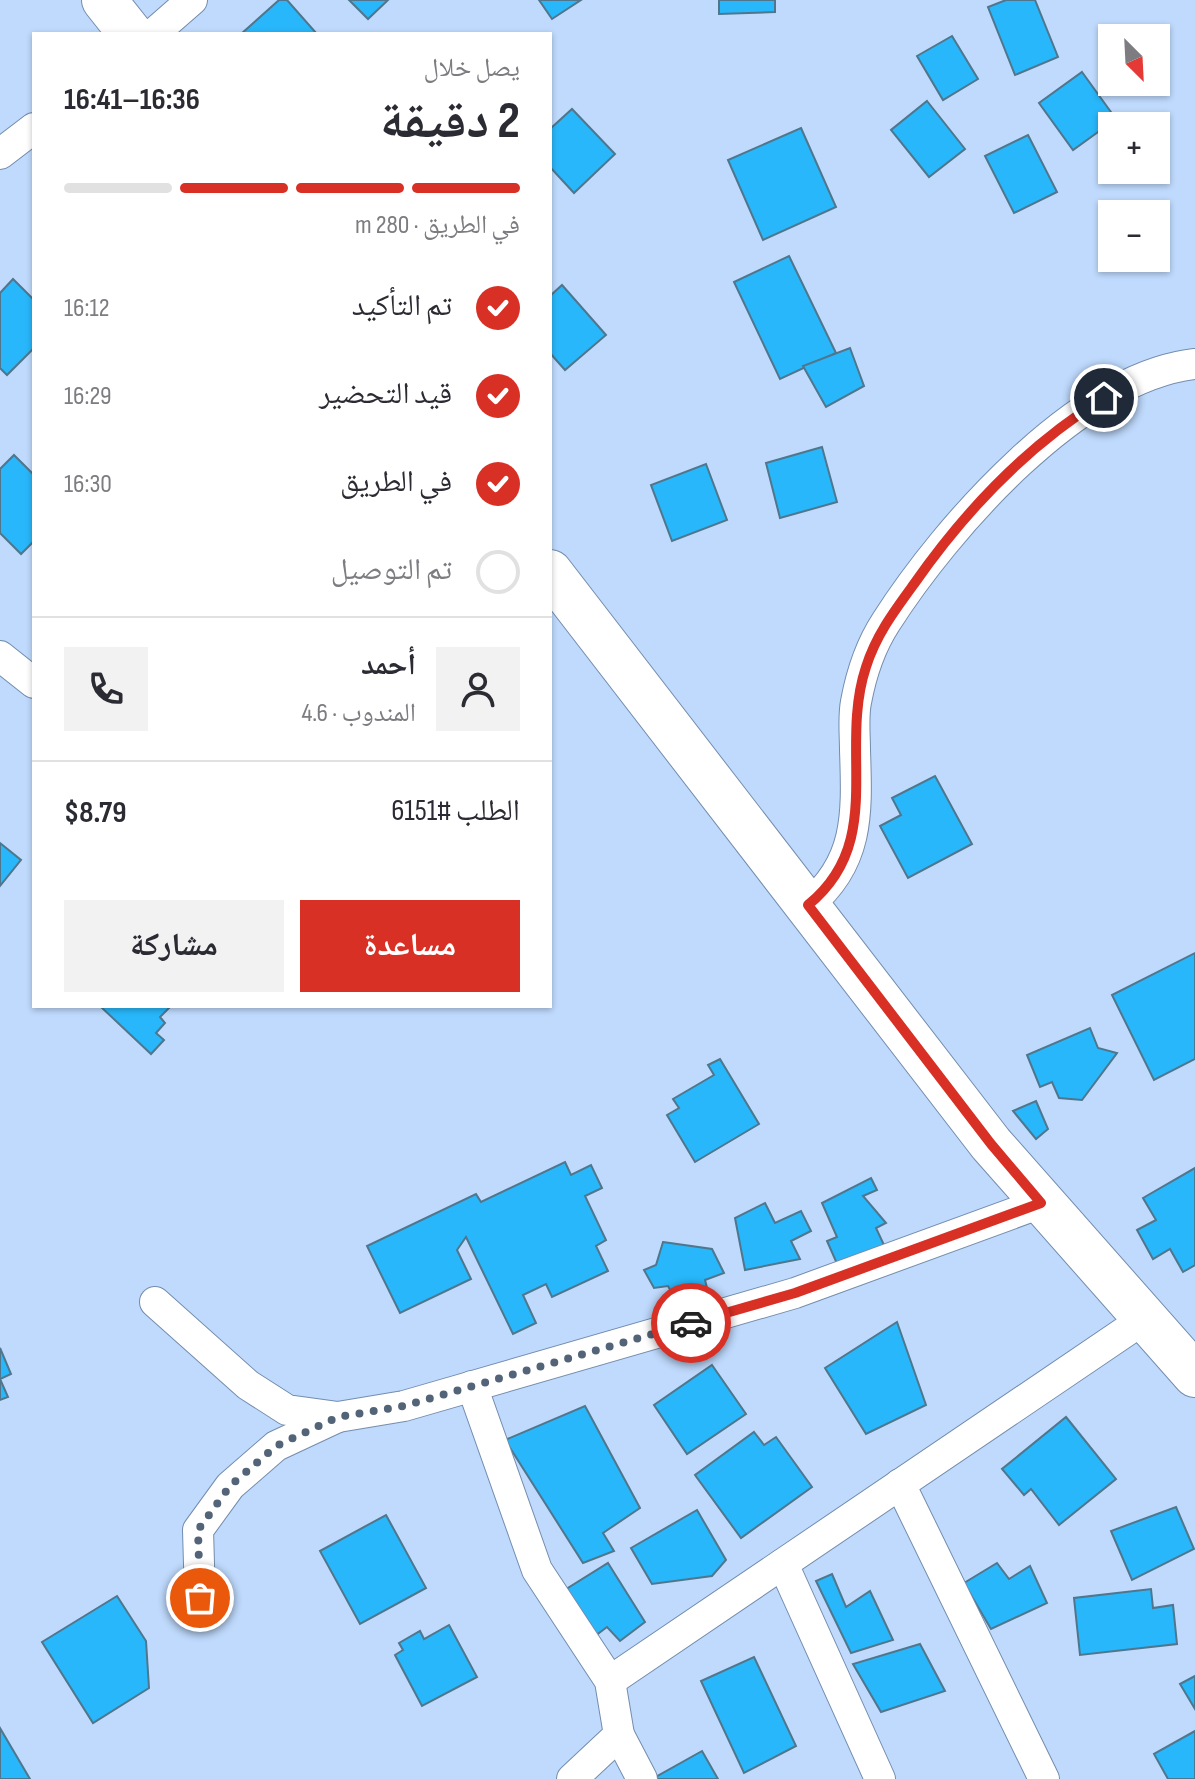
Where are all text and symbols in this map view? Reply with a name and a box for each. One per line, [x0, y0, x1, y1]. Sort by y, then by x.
north arrow [1098, 24, 1170, 96]
map controls [1098, 24, 1170, 272]
text: يصل خلال [423, 53, 520, 84]
text: 16:36–16:41 [64, 82, 200, 118]
text: 2 دقيقة [380, 90, 520, 153]
button: + [1098, 112, 1170, 184]
button: − [1098, 200, 1170, 272]
text: في الطريق · 280 m [355, 210, 520, 241]
icon: check [476, 286, 520, 330]
text: تم التأكيد [352, 288, 452, 324]
text: 16:12 [64, 293, 110, 324]
pin [1070, 364, 1138, 432]
icon: check [476, 374, 520, 418]
text: قيد التحضير [319, 376, 452, 412]
icon: home [1082, 376, 1126, 420]
text: 16:29 [64, 381, 112, 412]
icon: check [476, 462, 520, 506]
text: في الطريق [340, 464, 452, 500]
text: 16:30 [64, 469, 112, 500]
text: تم التوصيل [331, 552, 452, 588]
button: phone [64, 647, 148, 731]
text: أحمد [361, 647, 416, 683]
button: person [436, 647, 520, 731]
text: المندوب · 4.6 [301, 698, 416, 729]
text: الطلب #6151 [391, 793, 520, 829]
text: $8.79 [64, 795, 126, 831]
button: مشاركة [64, 900, 284, 992]
button: مساعدة [300, 900, 520, 992]
courier [651, 1283, 731, 1363]
icon: car [669, 1301, 713, 1345]
pin [166, 1564, 234, 1632]
icon: bag [178, 1576, 222, 1620]

